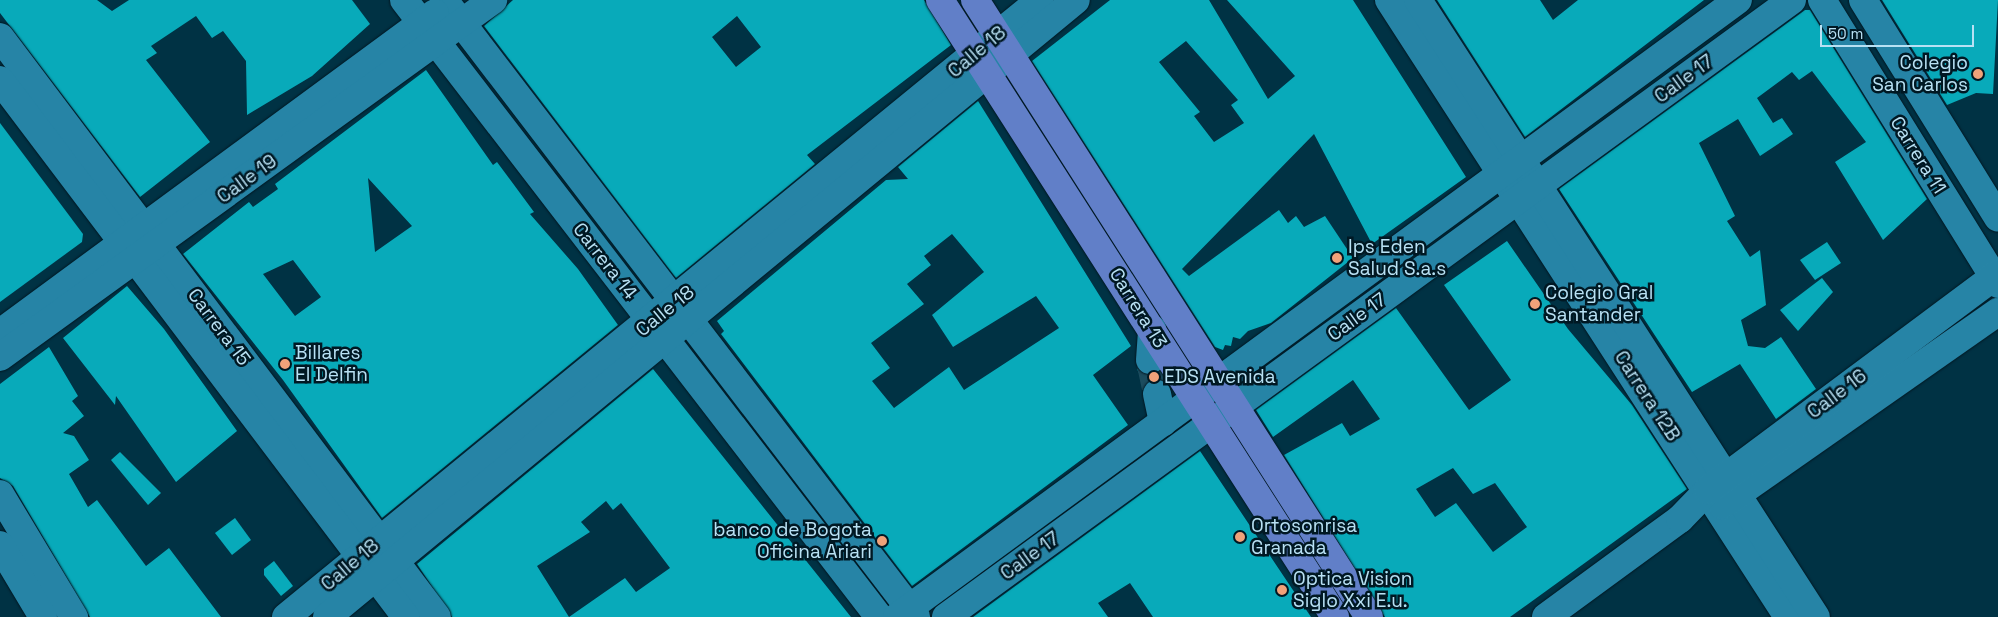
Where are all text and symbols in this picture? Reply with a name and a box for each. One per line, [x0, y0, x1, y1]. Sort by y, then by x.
scale bar [1823, 15, 1977, 47]
street label: Calle 18 [943, 21, 1011, 83]
text: 50 m [1828, 24, 1863, 43]
street label: Calle 17 [1650, 50, 1718, 108]
place label: Colegio San Carlos [1872, 52, 1968, 96]
marker: Colegio San Carlos [1972, 68, 1984, 80]
street label: Carrera 11 [1885, 112, 1951, 198]
street label: Calle 19 [213, 150, 281, 208]
street label: Carrera 14 [568, 218, 642, 304]
place label: Ips Eden Salud S.a.s [1348, 236, 1446, 280]
marker: Ips Eden Salud S.a.s [1330, 251, 1344, 265]
street label: Carrera 13 [1104, 264, 1172, 352]
street label: Calle 18 [631, 281, 699, 341]
place label: Colegio Gral Santander [1545, 282, 1653, 326]
street label: Carrera 15 [183, 284, 255, 370]
street label: Calle 17 [1323, 288, 1391, 346]
marker: Colegio Gral Santander [1529, 298, 1541, 310]
place label: Billares El Delfin [295, 342, 368, 386]
street label: Carrera 12B [1609, 347, 1685, 445]
marker: Billares El Delfin [279, 358, 291, 370]
street label: Calle 16 [1803, 364, 1871, 424]
place label: EDS Avenida [1164, 366, 1276, 388]
marker: EDS Avenida [1148, 371, 1160, 383]
place label: Ortosonrisa Granada [1251, 515, 1357, 559]
place label: banco de Bogota Oficina Ariari [713, 519, 872, 563]
street label: Calle 17 [996, 527, 1064, 585]
marker: Ortosonrisa Granada [1233, 530, 1247, 544]
street label: Calle 18 [316, 534, 384, 596]
marker: banco de Bogota Oficina Ariari [876, 535, 888, 547]
place label: Optica Vision Siglo Xxi E.u. [1293, 568, 1413, 612]
marker: Optica Vision Siglo Xxi E.u. [1275, 583, 1289, 597]

